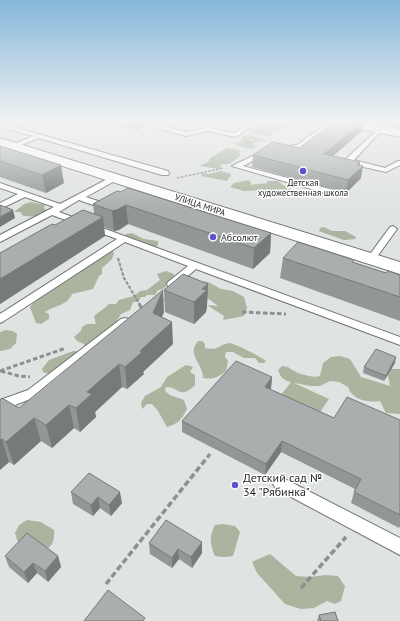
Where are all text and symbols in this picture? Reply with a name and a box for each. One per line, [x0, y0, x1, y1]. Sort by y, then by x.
marker: Детская художественная школа [298, 166, 308, 176]
place label: Детская художественная школа [258, 177, 348, 198]
street label: УЛИЦА МИРА [173, 191, 228, 218]
place label: Абсолют [221, 231, 258, 244]
marker: Абсолют [208, 232, 218, 242]
place label: Детский сад № 34 "Рябинка" [243, 470, 322, 499]
marker: Детский сад № 34 "Рябинка" [230, 480, 240, 490]

